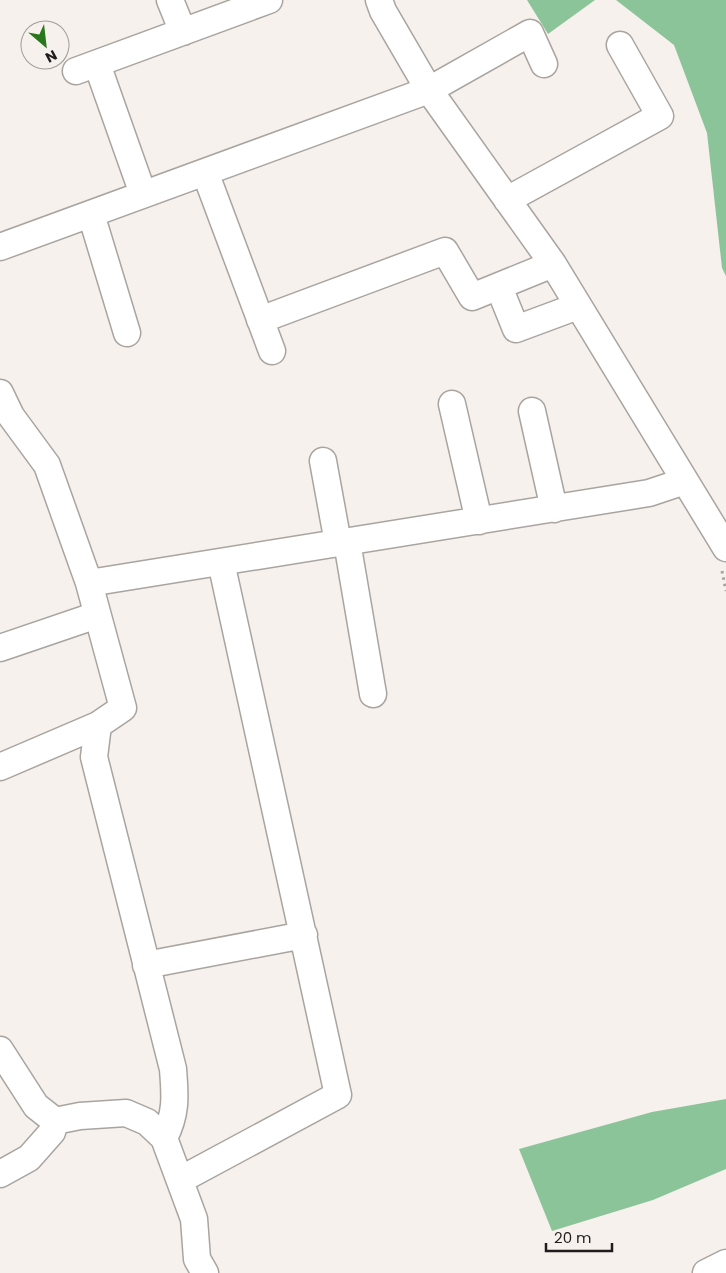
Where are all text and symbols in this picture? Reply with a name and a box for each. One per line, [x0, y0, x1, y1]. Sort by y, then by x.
north arrow [20, 20, 70, 70]
text: N [42, 45, 60, 68]
scale bar [546, 1220, 612, 1252]
text: 20 m [554, 1227, 592, 1248]

